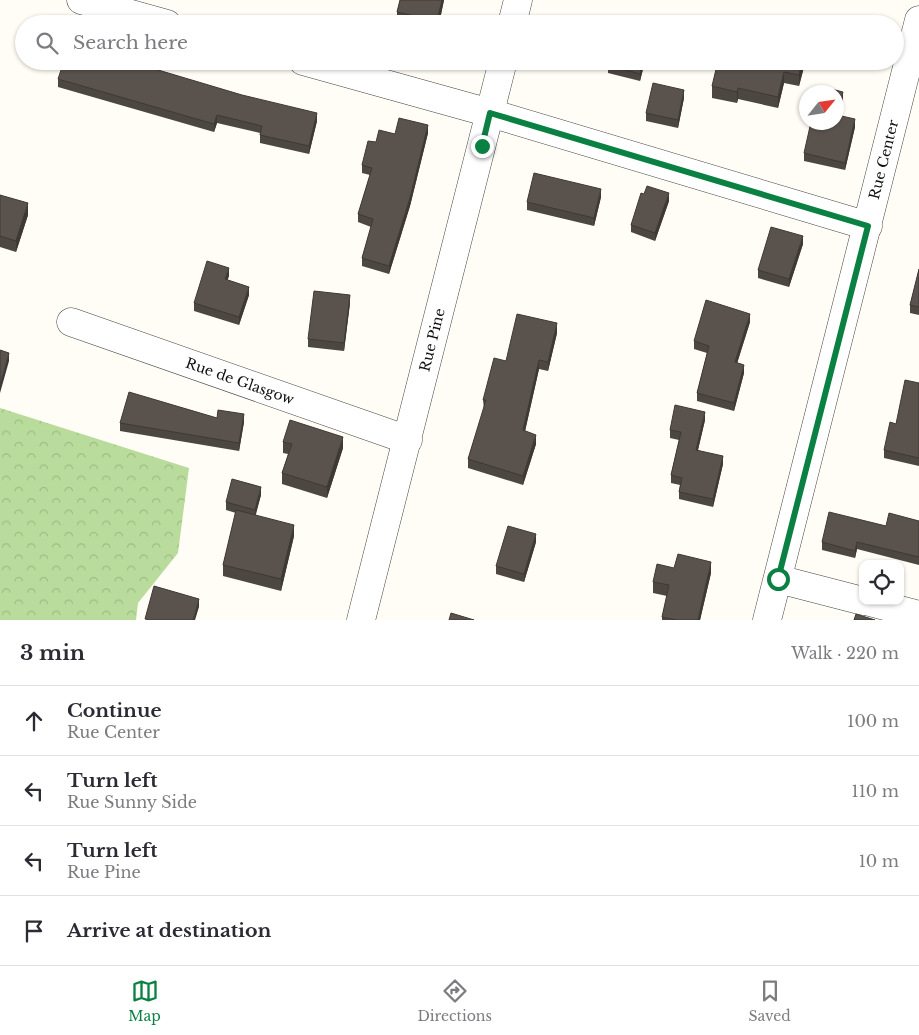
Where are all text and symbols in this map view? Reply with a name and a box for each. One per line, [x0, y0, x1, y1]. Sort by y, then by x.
search box [15, 15, 904, 70]
icon: search [33, 29, 61, 57]
text: Search here [73, 31, 188, 54]
north arrow [799, 85, 844, 130]
street label: Rue Center [865, 118, 902, 201]
route end [471, 135, 494, 158]
street label: Rue Pine [415, 306, 449, 373]
street label: Rue de Glasgow [183, 354, 297, 409]
map controls [859, 560, 904, 605]
button: locate [859, 560, 904, 605]
route start [767, 568, 790, 591]
text: 3 min [20, 640, 85, 666]
text: Walk · 220 m [791, 643, 899, 663]
text: Continue [67, 699, 162, 722]
icon: ahead [20, 707, 48, 735]
text: 100 m [847, 711, 899, 731]
text: Rue Center [67, 722, 160, 742]
text: Turn left [67, 769, 158, 792]
icon: left [20, 777, 48, 805]
text: 110 m [852, 781, 899, 801]
text: Rue Sunny Side [67, 792, 197, 812]
text: Turn left [67, 839, 158, 862]
icon: left [20, 847, 48, 875]
text: 10 m [859, 851, 899, 871]
text: Rue Pine [67, 862, 141, 882]
icon: arrive [20, 917, 48, 945]
text: Arrive at destination [67, 919, 271, 942]
tab: Map [128, 977, 161, 1025]
tab: Directions [417, 977, 492, 1025]
tab: Saved [748, 977, 791, 1025]

